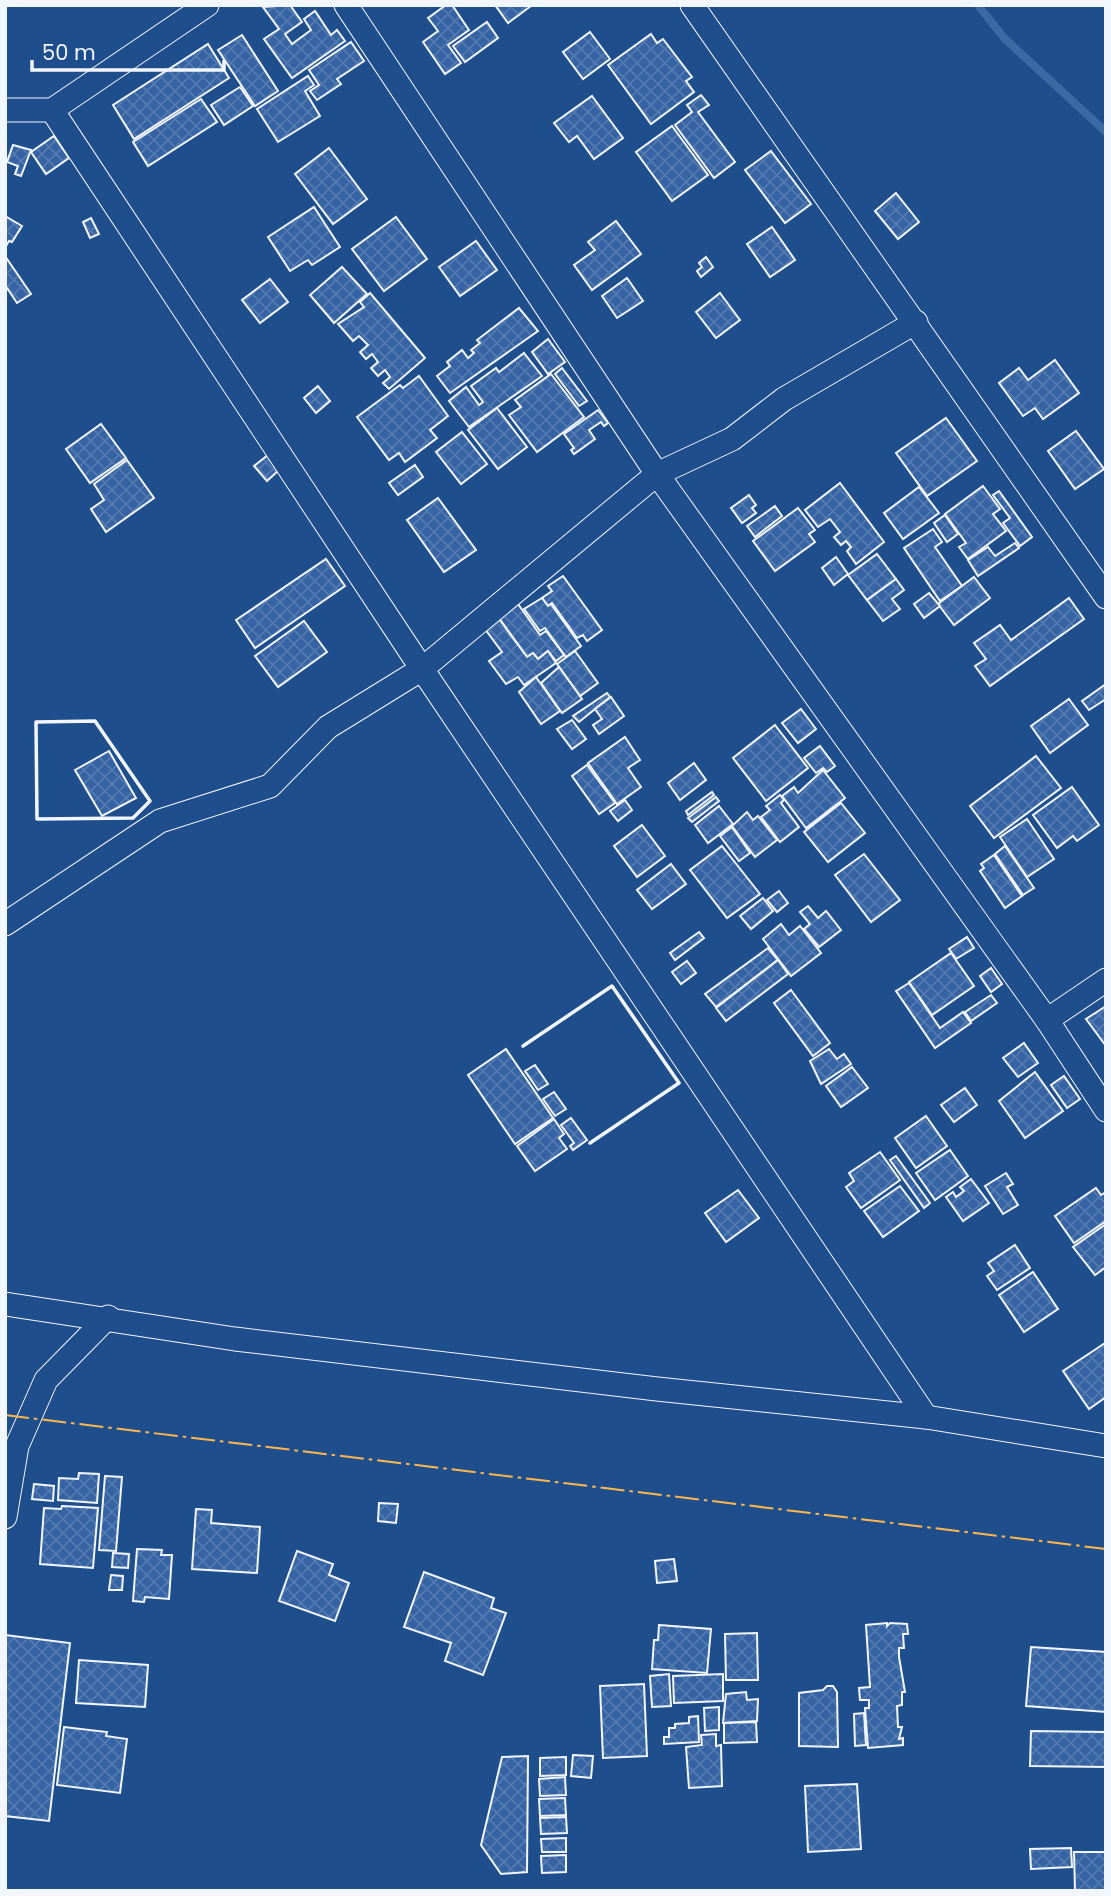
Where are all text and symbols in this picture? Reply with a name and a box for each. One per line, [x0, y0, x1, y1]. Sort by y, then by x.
scale bar [32, 28, 224, 72]
text: 50 m [42, 38, 96, 67]

